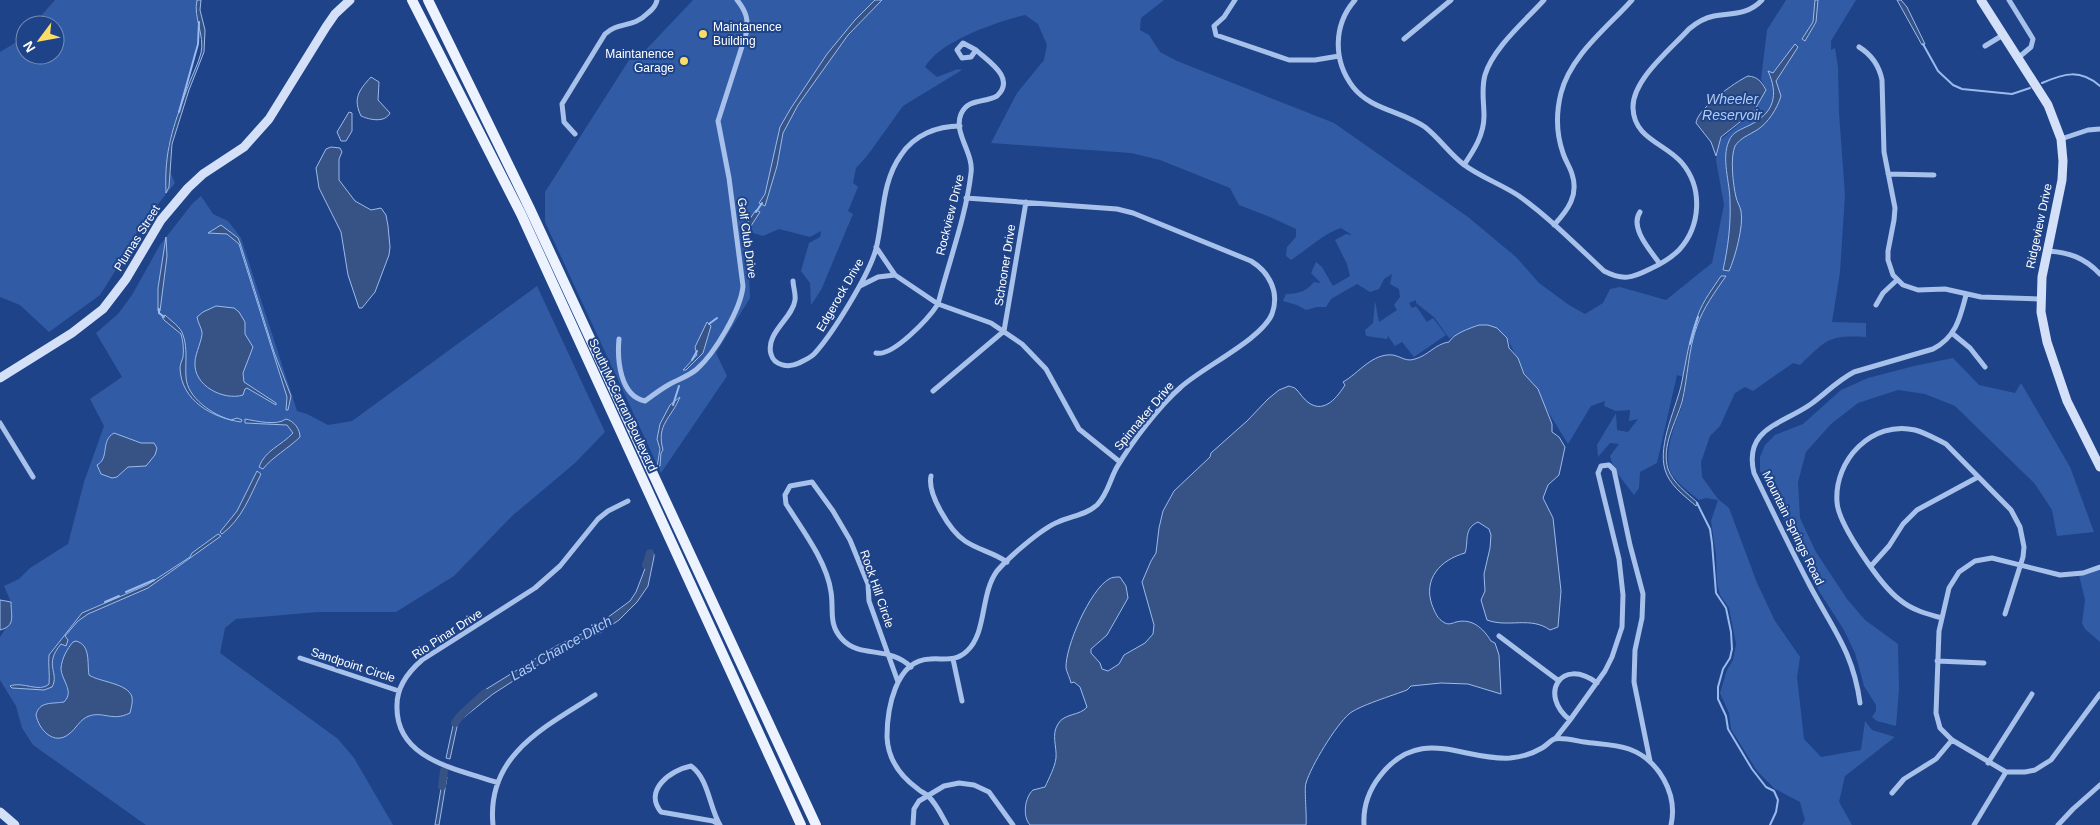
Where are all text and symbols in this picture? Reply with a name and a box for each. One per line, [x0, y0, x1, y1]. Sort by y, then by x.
north arrow [15, 15, 65, 65]
place label: Maintanence Building [713, 20, 782, 48]
marker: Maintanence Building [697, 28, 709, 40]
text: N [20, 38, 38, 55]
place label: Maintanence Garage [605, 47, 674, 75]
marker: Maintanence Garage [678, 55, 690, 67]
water label: Wheeler Reservoir [1702, 91, 1763, 123]
street label: Rockview Drive [933, 173, 967, 257]
street label: Ridgeview Drive [2023, 182, 2055, 270]
street label: Golf Club Drive [734, 197, 760, 280]
street label: Plumas Street [111, 202, 163, 274]
street label: Schooner Drive [992, 223, 1018, 307]
street label: Edgerock Drive [813, 256, 867, 334]
street label: South McCarran Boulevard [586, 336, 660, 474]
street label: Spinnaker Drive [1111, 379, 1177, 453]
street label: Mountain Springs Road [1759, 469, 1827, 587]
street label: Rock Hill Circle [857, 548, 897, 630]
street label: Rio Pinar Drive [409, 606, 485, 662]
water label: Last Chance Ditch [507, 612, 615, 684]
street label: Sandpoint Circle [309, 645, 397, 685]

